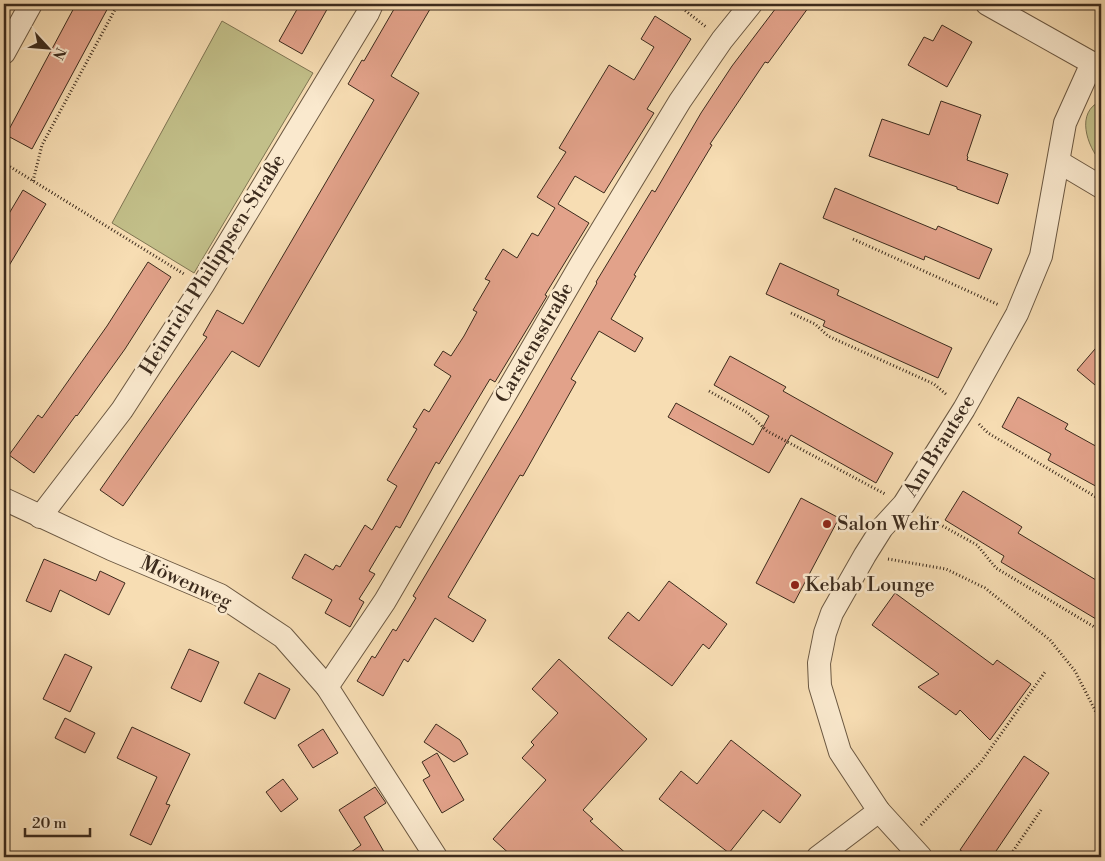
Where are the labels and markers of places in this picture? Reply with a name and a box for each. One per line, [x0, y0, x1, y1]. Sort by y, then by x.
place label: Salon Wehr [837, 512, 940, 537]
marker: Salon Wehr [821, 518, 833, 530]
place label: Kebab Lounge [805, 573, 935, 598]
marker: Kebab Lounge [789, 579, 801, 591]

